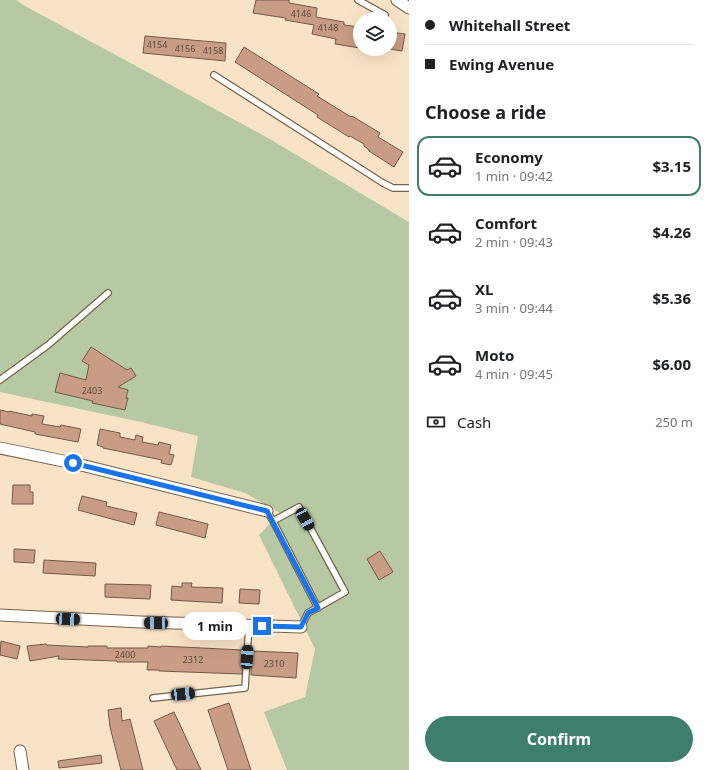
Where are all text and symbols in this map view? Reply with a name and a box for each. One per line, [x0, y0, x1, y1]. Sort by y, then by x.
house number: 4146 [291, 7, 311, 20]
map controls [353, 12, 397, 56]
button: layers [353, 12, 397, 56]
text: Whitehall Street [449, 15, 570, 35]
house number: 4148 [318, 21, 338, 34]
house number: 4154 [147, 38, 167, 51]
house number: 4156 [175, 42, 195, 55]
house number: 4158 [203, 44, 223, 57]
text: Ewing Avenue [449, 54, 554, 74]
text: Choose a ride [425, 100, 546, 124]
text: Economy [475, 147, 543, 167]
icon: car [427, 148, 463, 184]
text: $3.15 [652, 156, 691, 176]
text: 1 min · 09:42 [475, 167, 553, 185]
text: Comfort [475, 213, 537, 233]
icon: car [427, 214, 463, 250]
text: $4.26 [652, 222, 691, 242]
text: 2 min · 09:43 [475, 233, 553, 251]
text: XL [475, 279, 493, 299]
icon: car [427, 280, 463, 316]
text: $5.36 [652, 288, 691, 308]
text: 3 min · 09:44 [475, 299, 553, 317]
text: Moto [475, 345, 514, 365]
icon: car [427, 346, 463, 382]
text: $6.00 [652, 354, 691, 374]
text: 4 min · 09:45 [475, 365, 553, 383]
house number: 2403 [82, 384, 102, 397]
icon: cash [425, 411, 447, 433]
text: Cash [457, 412, 491, 432]
text: 250 m [655, 413, 693, 431]
route start [64, 454, 82, 472]
car [294, 506, 316, 532]
car [56, 612, 80, 626]
callout: 1 min [182, 612, 248, 640]
car [144, 617, 168, 629]
text: 1 min [197, 617, 233, 635]
route end [253, 617, 271, 635]
car [240, 645, 254, 669]
house number: 2400 [115, 648, 135, 661]
house number: 2312 [183, 653, 203, 666]
house number: 2310 [264, 657, 284, 670]
car [170, 687, 196, 701]
button: Confirm [425, 716, 693, 762]

